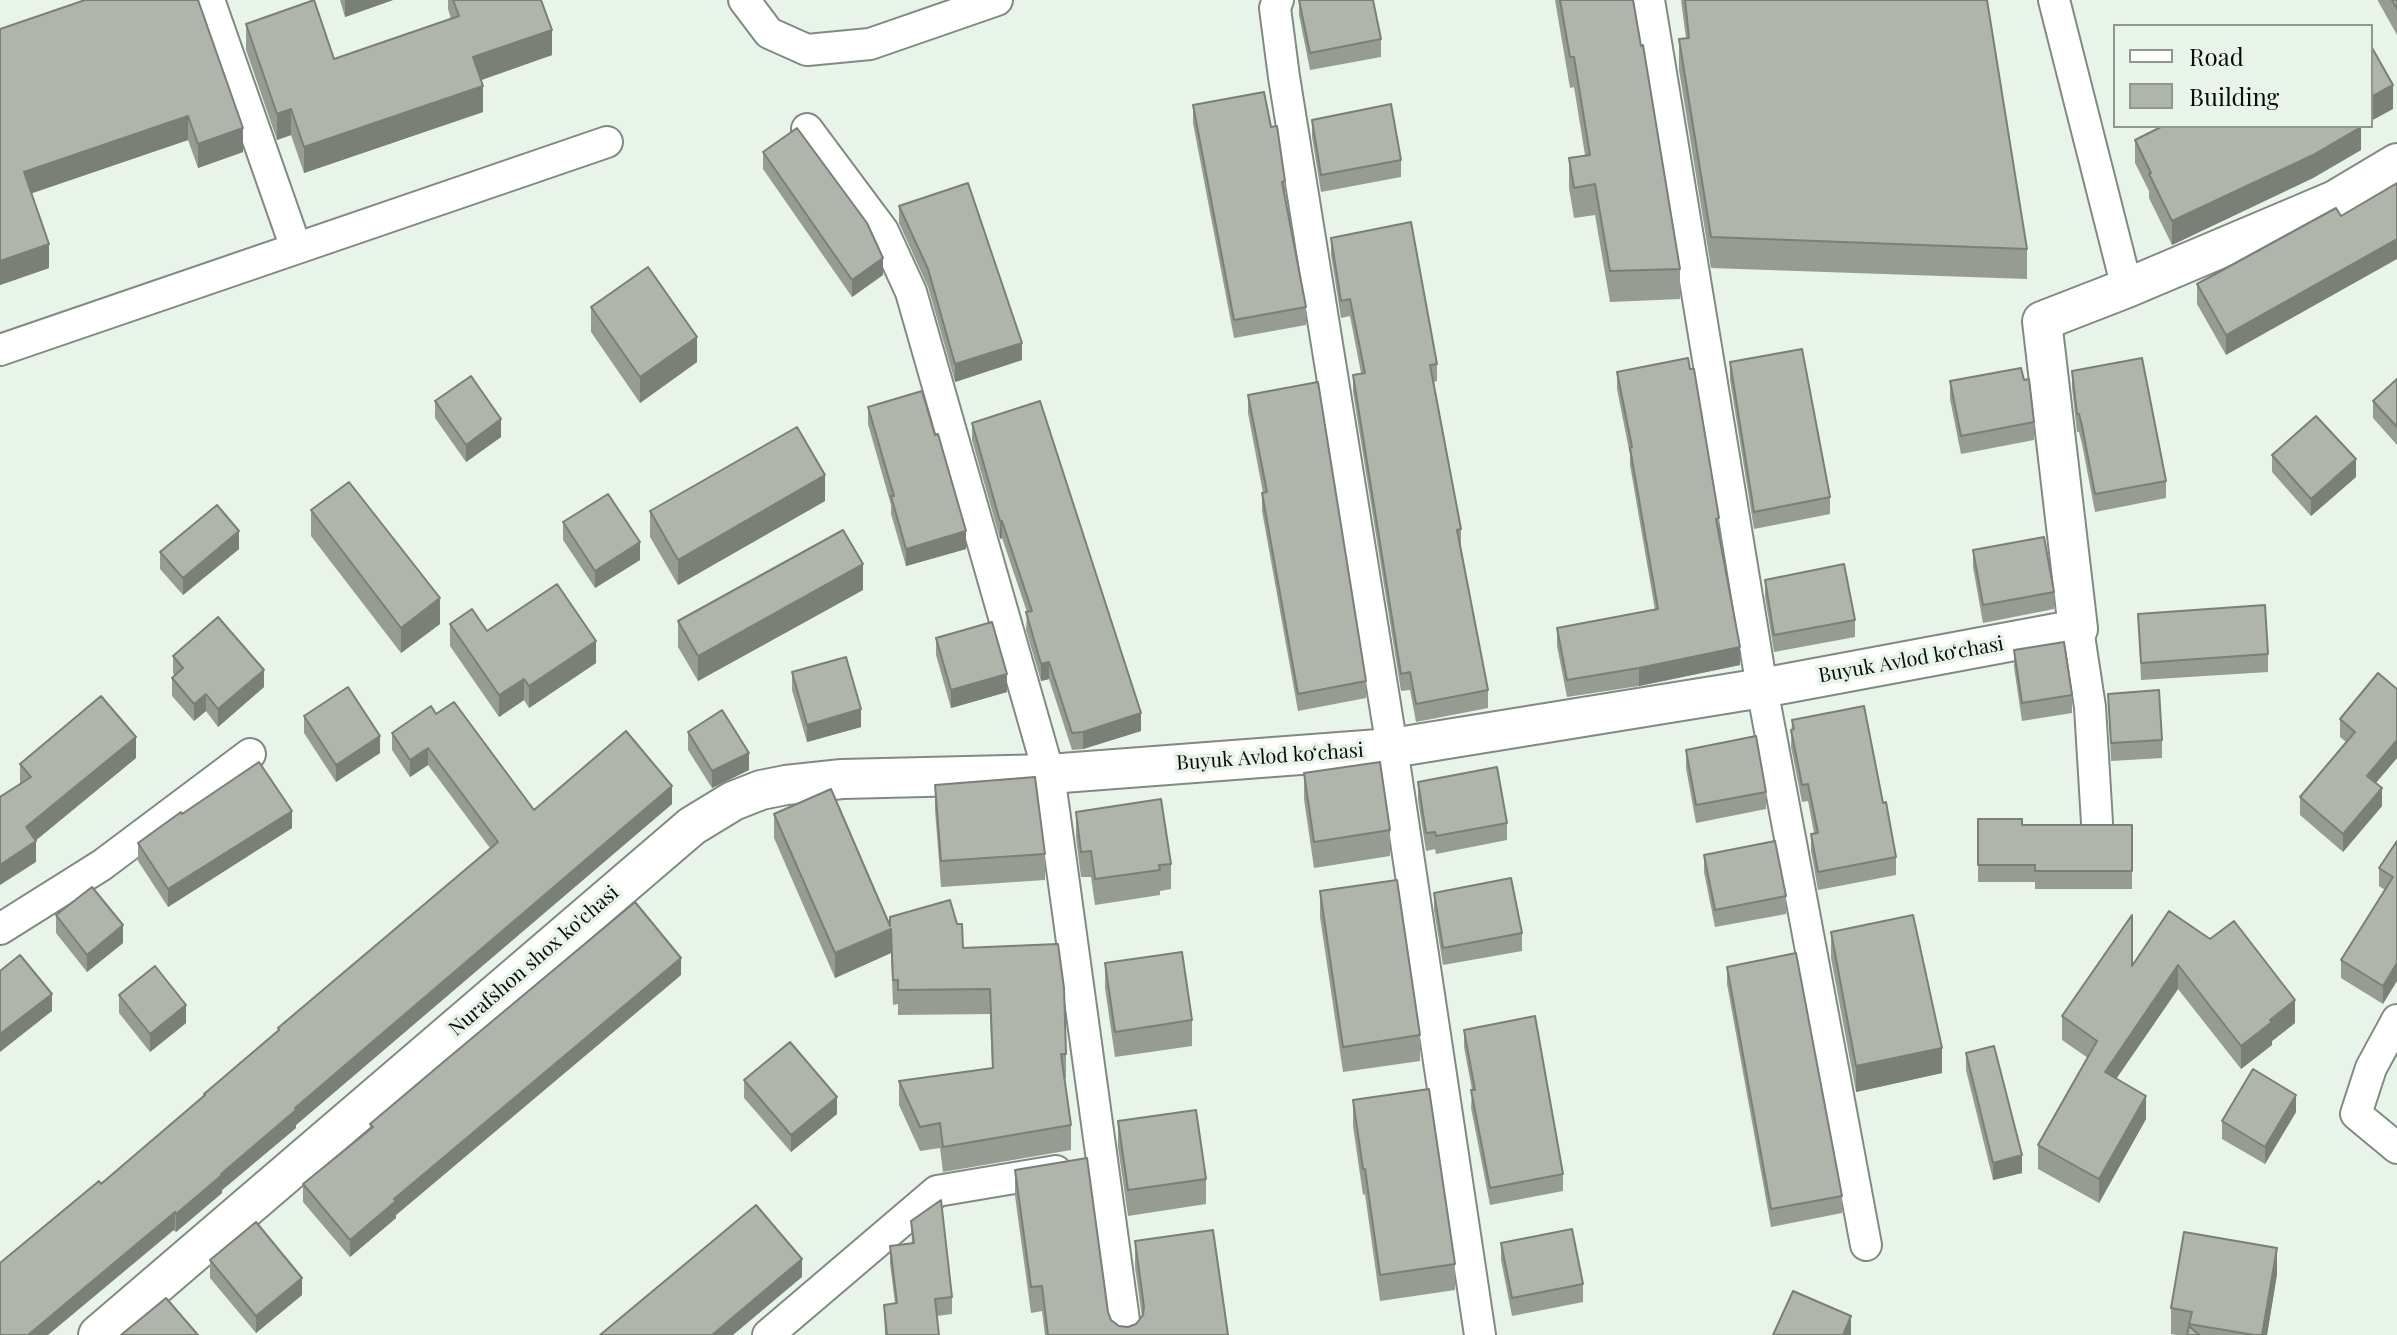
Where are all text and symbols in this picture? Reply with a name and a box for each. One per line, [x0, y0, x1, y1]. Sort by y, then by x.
legend [2113, 24, 2373, 128]
text: Road [2189, 40, 2244, 72]
text: Building [2189, 80, 2279, 112]
street label: Buyuk Avlod koʻchasi [1817, 632, 2005, 688]
street label: Buyuk Avlod koʻchasi [1176, 738, 1364, 776]
street label: Nurafshon shox ko'chasi [444, 881, 624, 1041]

